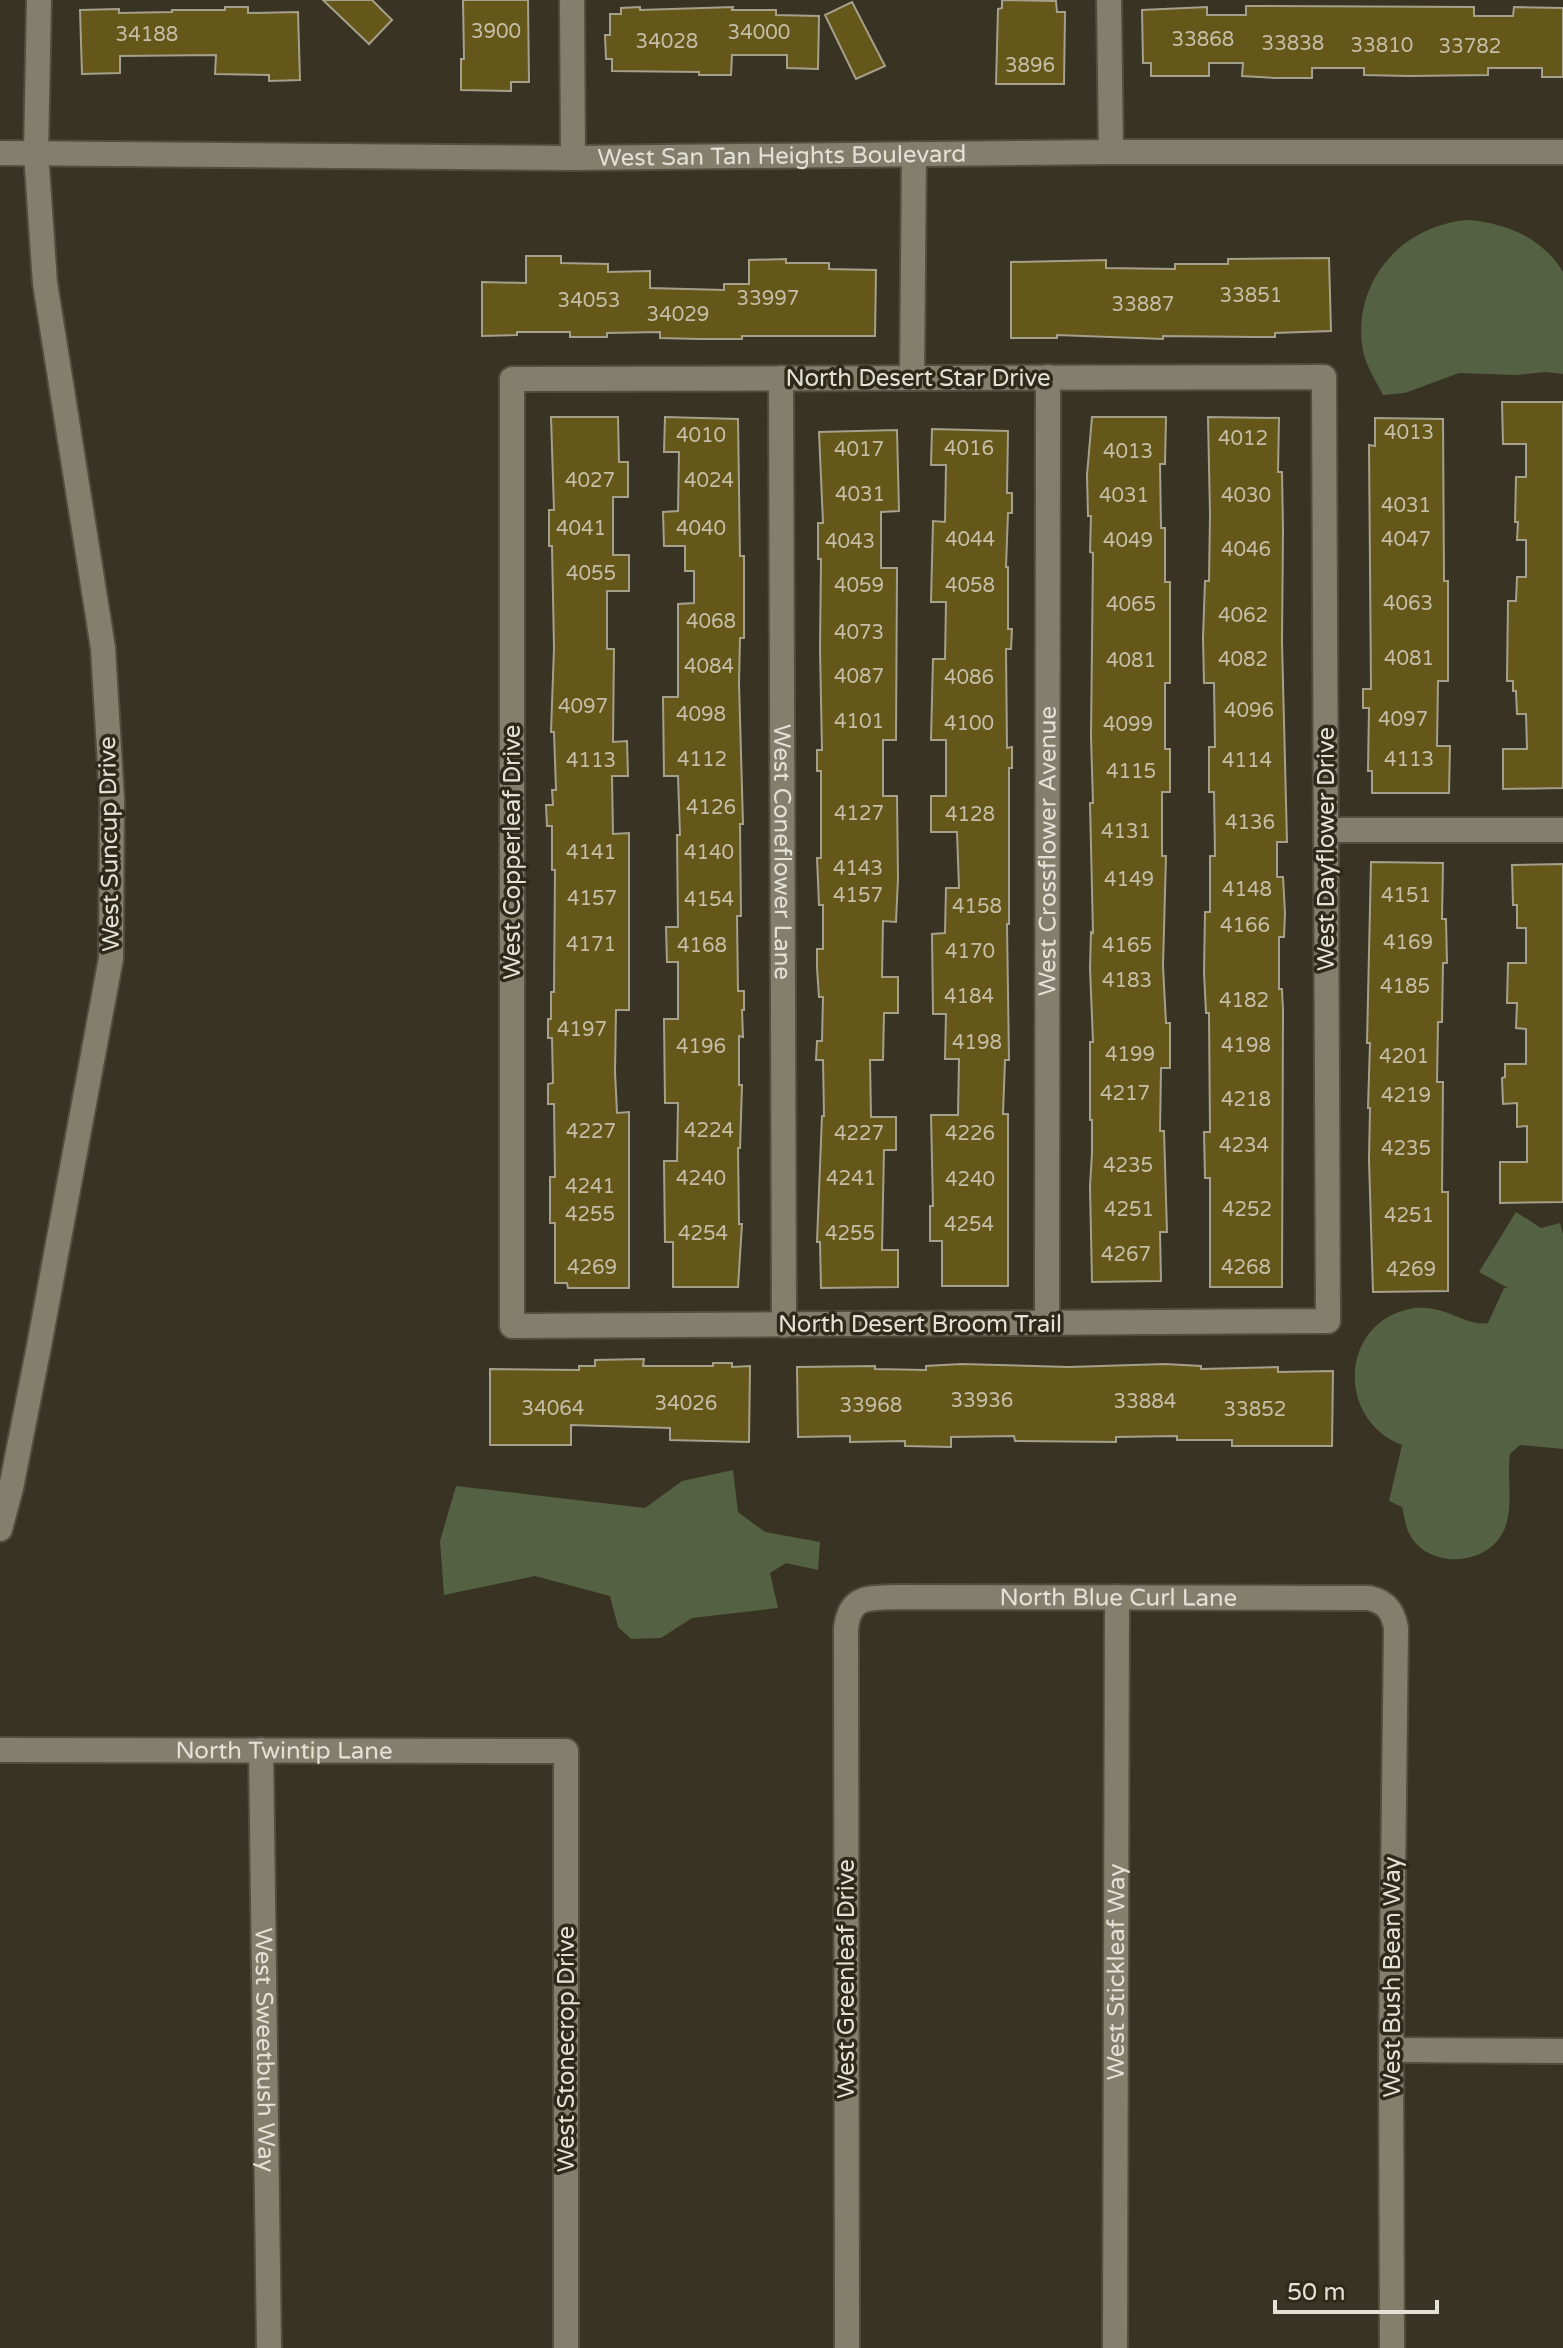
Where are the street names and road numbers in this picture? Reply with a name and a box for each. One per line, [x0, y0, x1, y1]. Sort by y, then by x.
street label: West San Tan Heights Boulevard [597, 140, 967, 173]
street label: North Desert Star Drive [785, 364, 1051, 393]
street label: West Crossflower Avenue [1033, 706, 1063, 996]
street label: West Coneflower Lane [767, 724, 797, 980]
street label: West Copperleaf Drive [498, 725, 527, 979]
street label: West Dayflower Drive [1312, 727, 1341, 971]
street label: West Suncup Drive [93, 736, 126, 952]
street label: North Desert Broom Trail [778, 1310, 1062, 1339]
street label: North Blue Curl Lane [999, 1583, 1237, 1613]
street label: North Twintip Lane [175, 1736, 393, 1766]
street label: West Bush Bean Way [1378, 1856, 1407, 2097]
street label: West Greenleaf Drive [832, 1859, 861, 2099]
street label: West Stickleaf Way [1102, 1864, 1131, 2080]
street label: West Stonecrop Drive [552, 1926, 581, 2172]
street label: West Sweetbush Way [248, 1928, 281, 2173]

